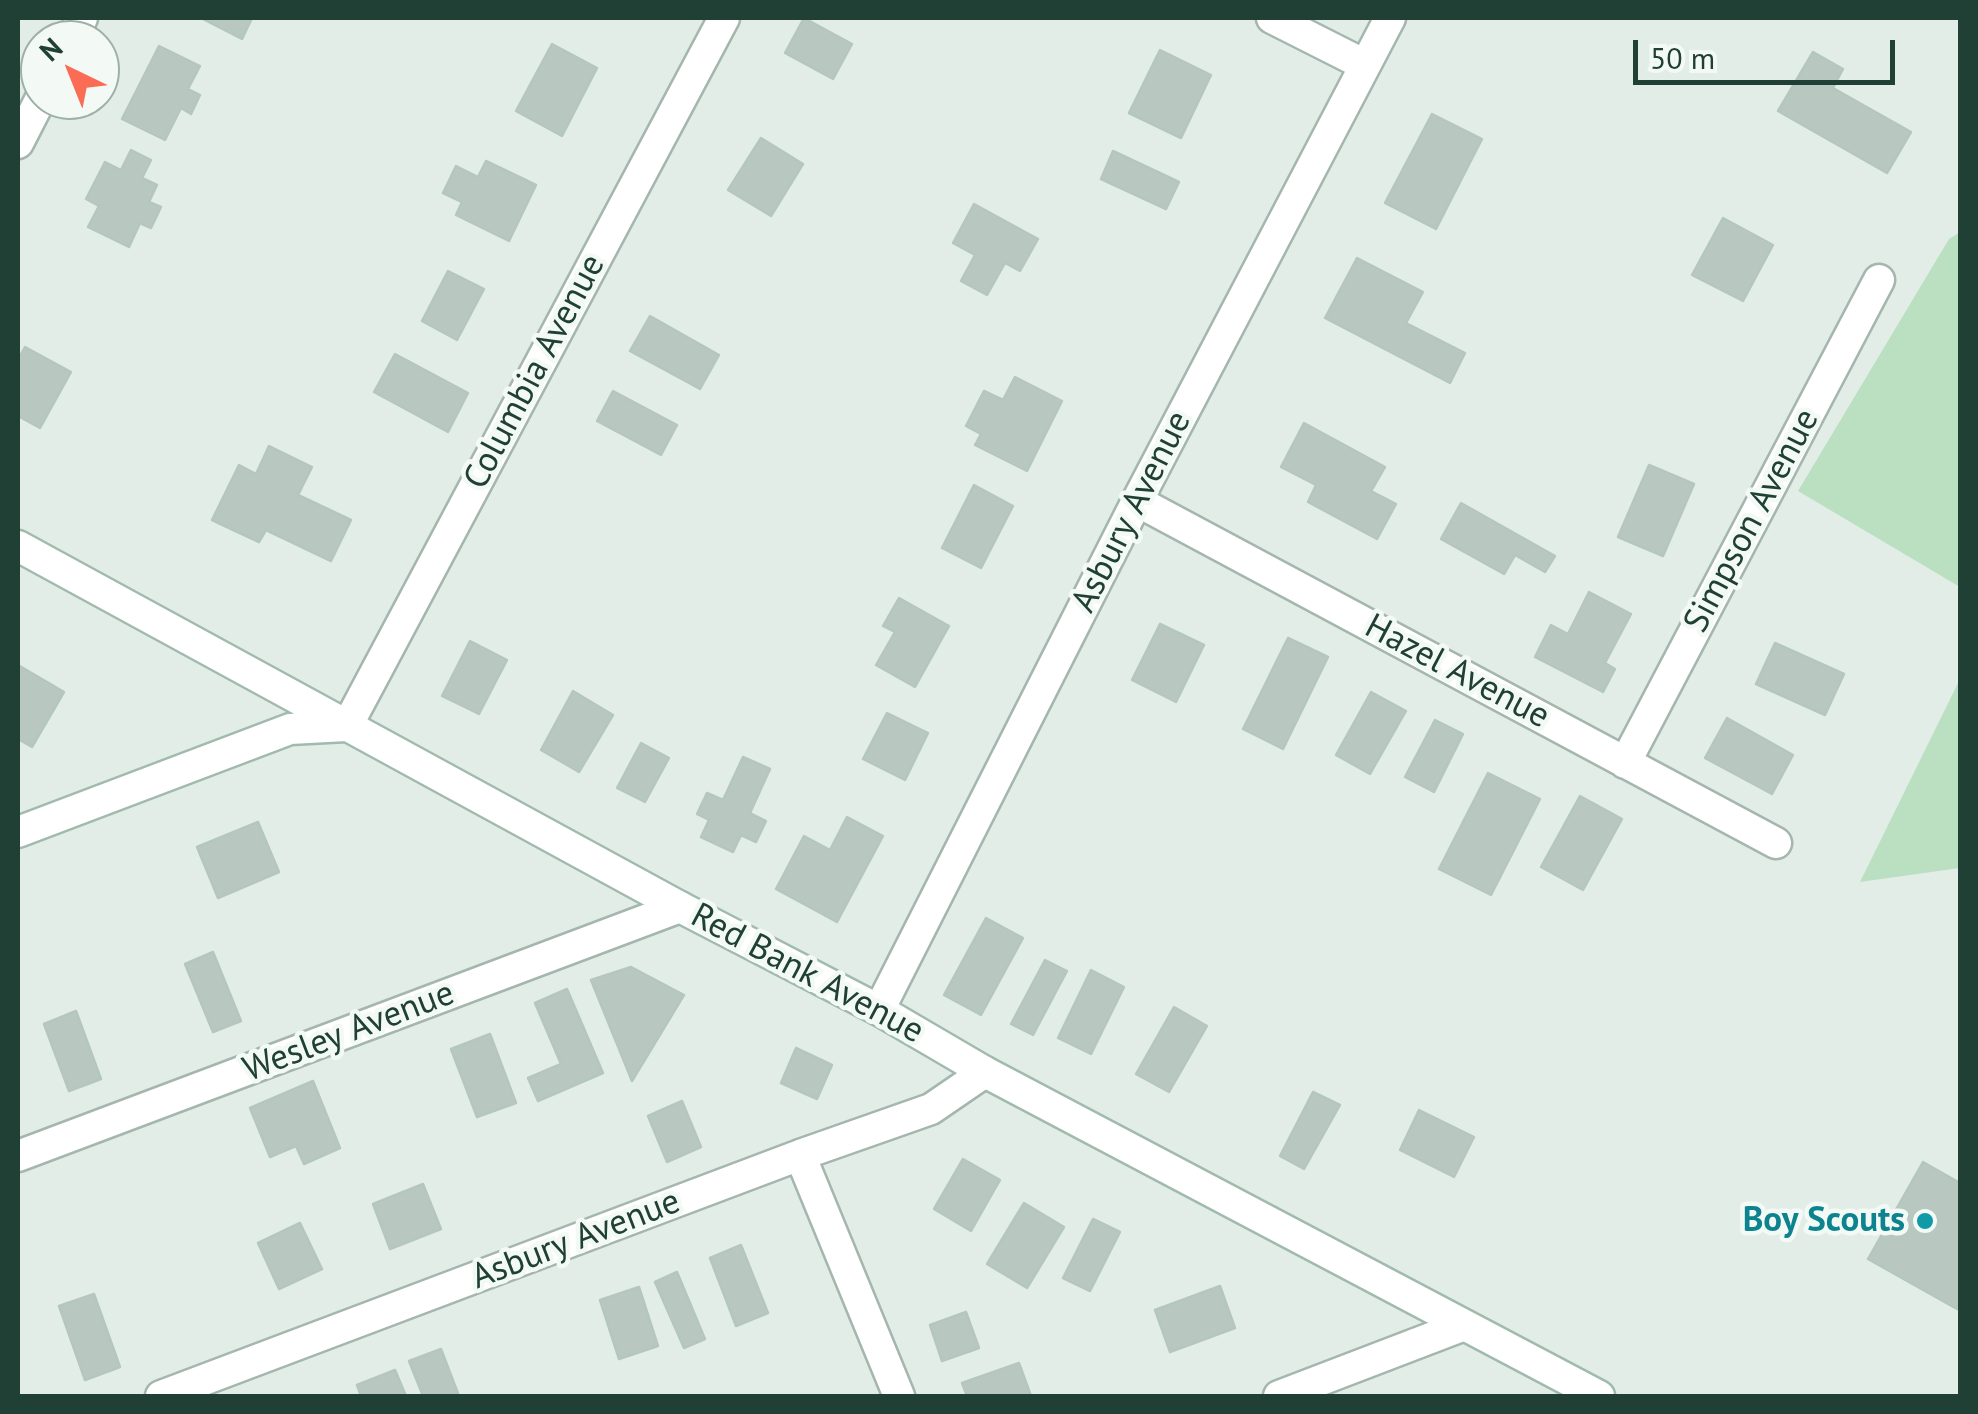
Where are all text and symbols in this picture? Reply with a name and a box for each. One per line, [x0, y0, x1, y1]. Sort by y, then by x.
north arrow [20, 20, 120, 120]
scale bar [1638, 20, 1900, 82]
text: N [31, 29, 70, 69]
text: 50 m [1650, 38, 1715, 77]
street label: Columbia Avenue [456, 248, 614, 496]
street label: Simpson Avenue [1676, 402, 1828, 640]
street label: Asbury Avenue [1063, 405, 1201, 619]
street label: Hazel Avenue [1358, 606, 1556, 738]
street label: Red Bank Avenue [683, 895, 931, 1053]
street label: Wesley Avenue [238, 973, 460, 1091]
street label: Asbury Avenue [466, 1181, 686, 1299]
place label: Boy Scouts [1743, 1200, 1905, 1242]
marker: Boy Scouts [1914, 1210, 1936, 1232]

